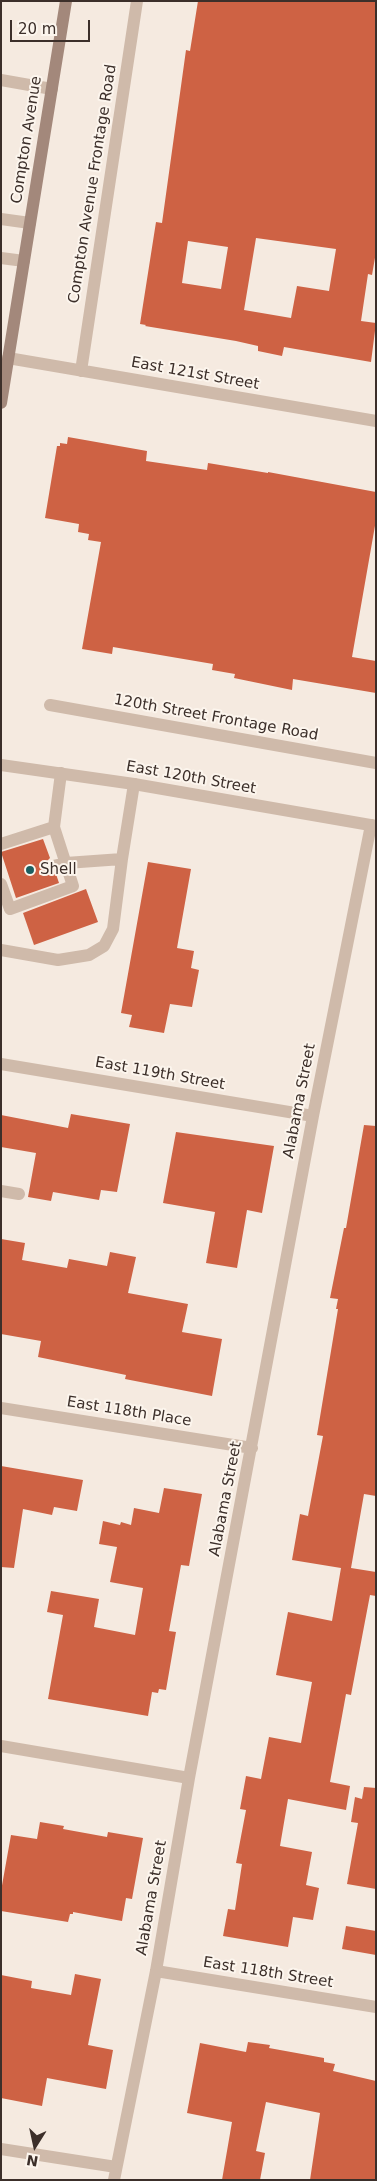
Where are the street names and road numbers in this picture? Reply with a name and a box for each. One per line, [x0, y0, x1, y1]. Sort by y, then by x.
street label: Compton Avenue Frontage Road [65, 63, 121, 305]
street label: Compton Avenue [8, 75, 46, 205]
street label: East 121st Street [130, 354, 260, 394]
street label: 120th Street Frontage Road [112, 691, 320, 745]
street label: East 120th Street [125, 758, 257, 798]
street label: Alabama Street [280, 1042, 320, 1160]
street label: East 119th Street [94, 1054, 226, 1094]
street label: East 118th Place [65, 1393, 193, 1431]
street label: Alabama Street [206, 1440, 246, 1558]
street label: Alabama Street [133, 1839, 171, 1957]
street label: East 118th Street [202, 1954, 334, 1992]

